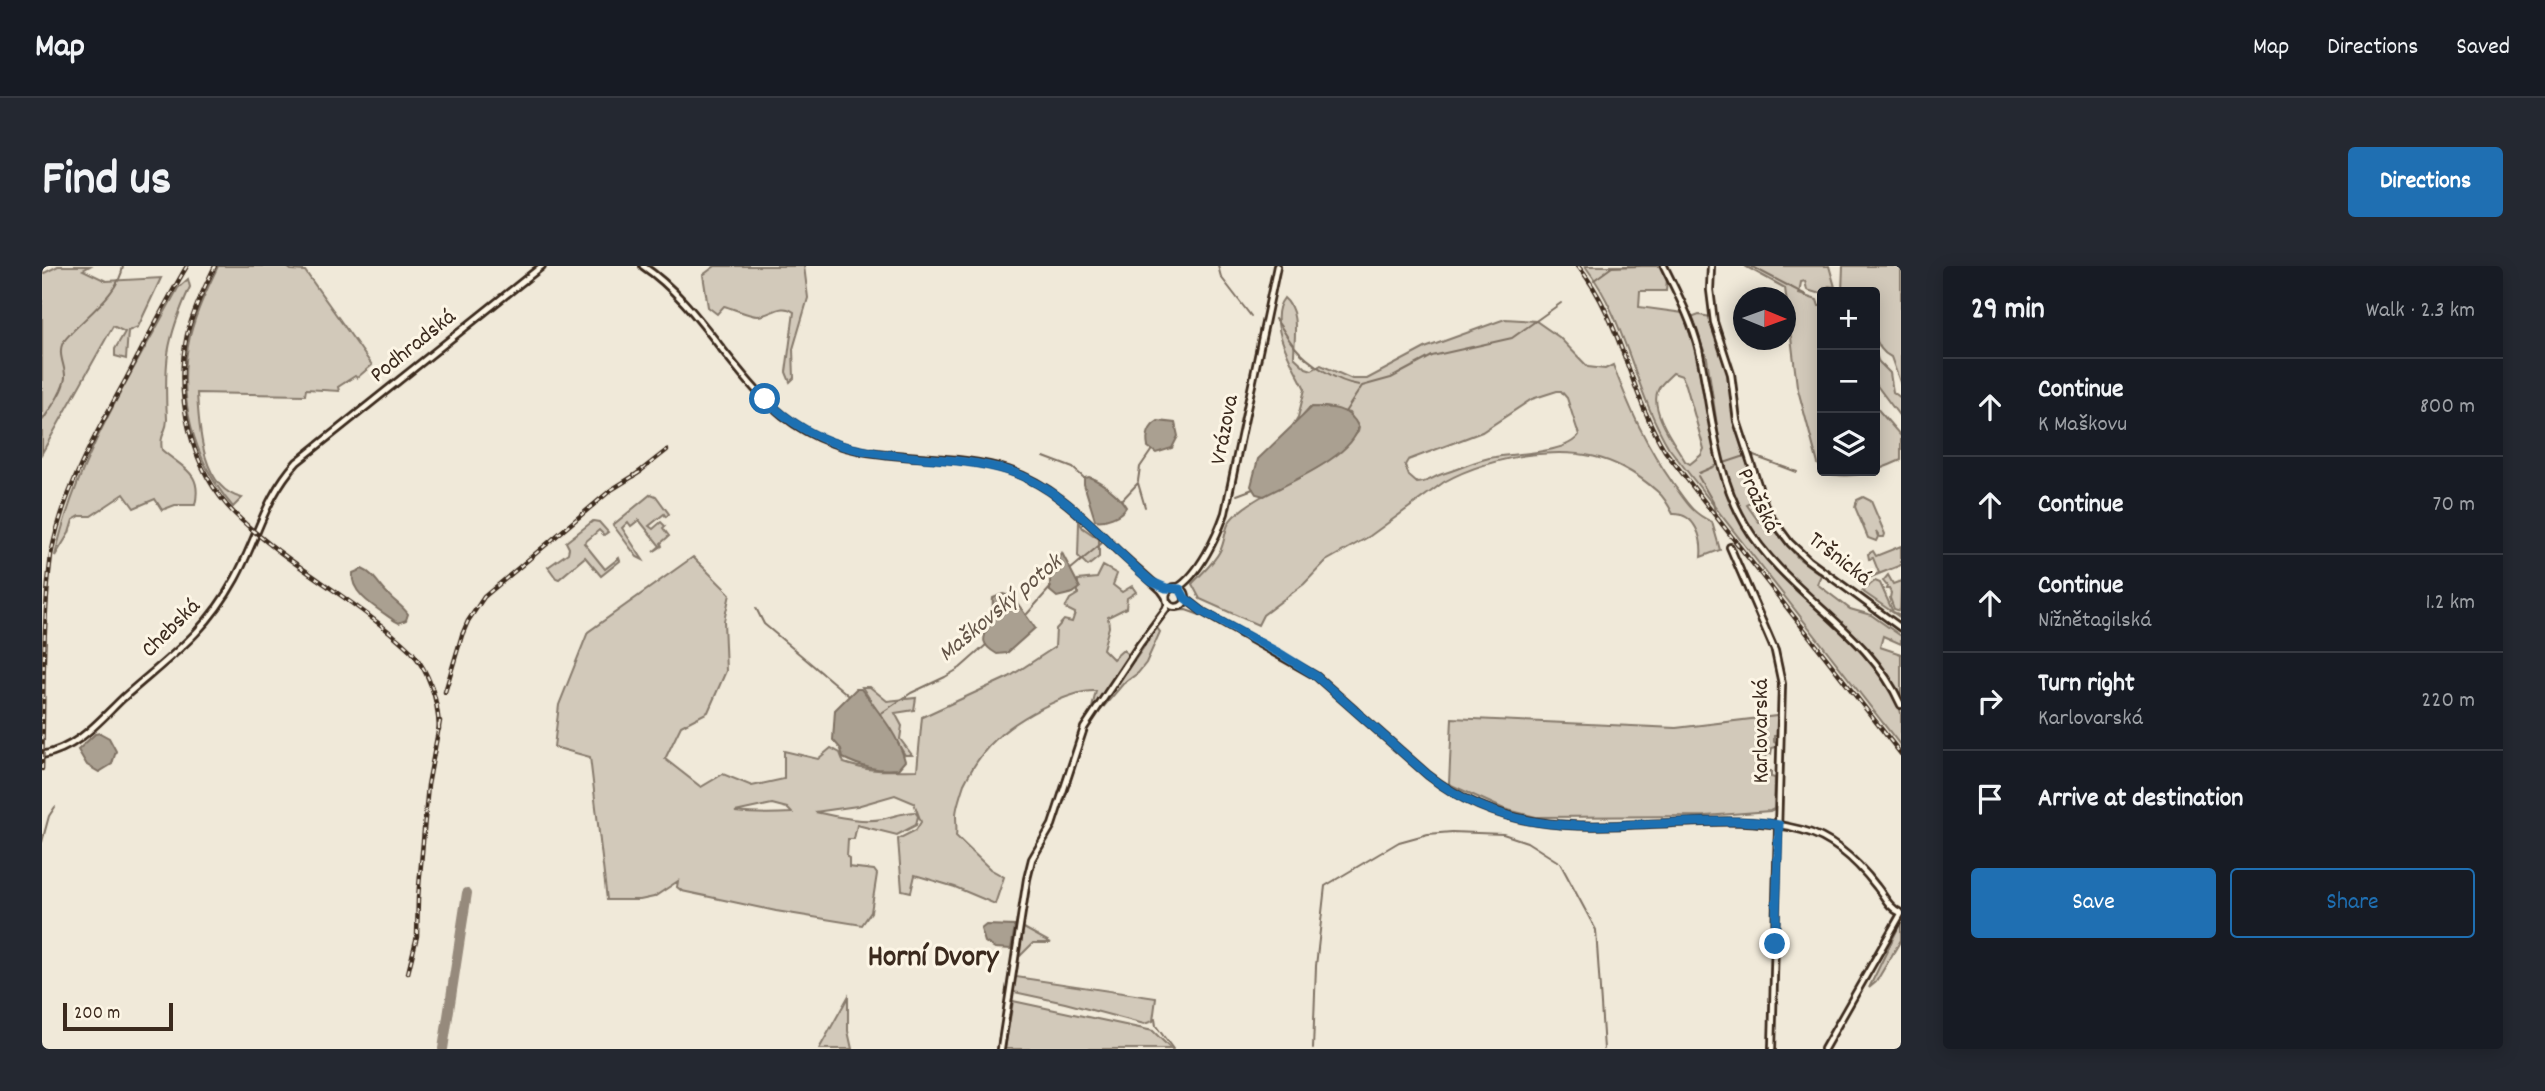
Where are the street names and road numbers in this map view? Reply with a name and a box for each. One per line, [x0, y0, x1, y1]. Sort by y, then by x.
street label: Podhradská [364, 302, 465, 392]
street label: Vrázova [1203, 391, 1249, 468]
street label: Pražská [1727, 463, 1787, 539]
street label: Tršnická [1800, 525, 1878, 596]
street label: Chebská [135, 591, 210, 666]
street label: Karlovarská [1746, 678, 1779, 784]

